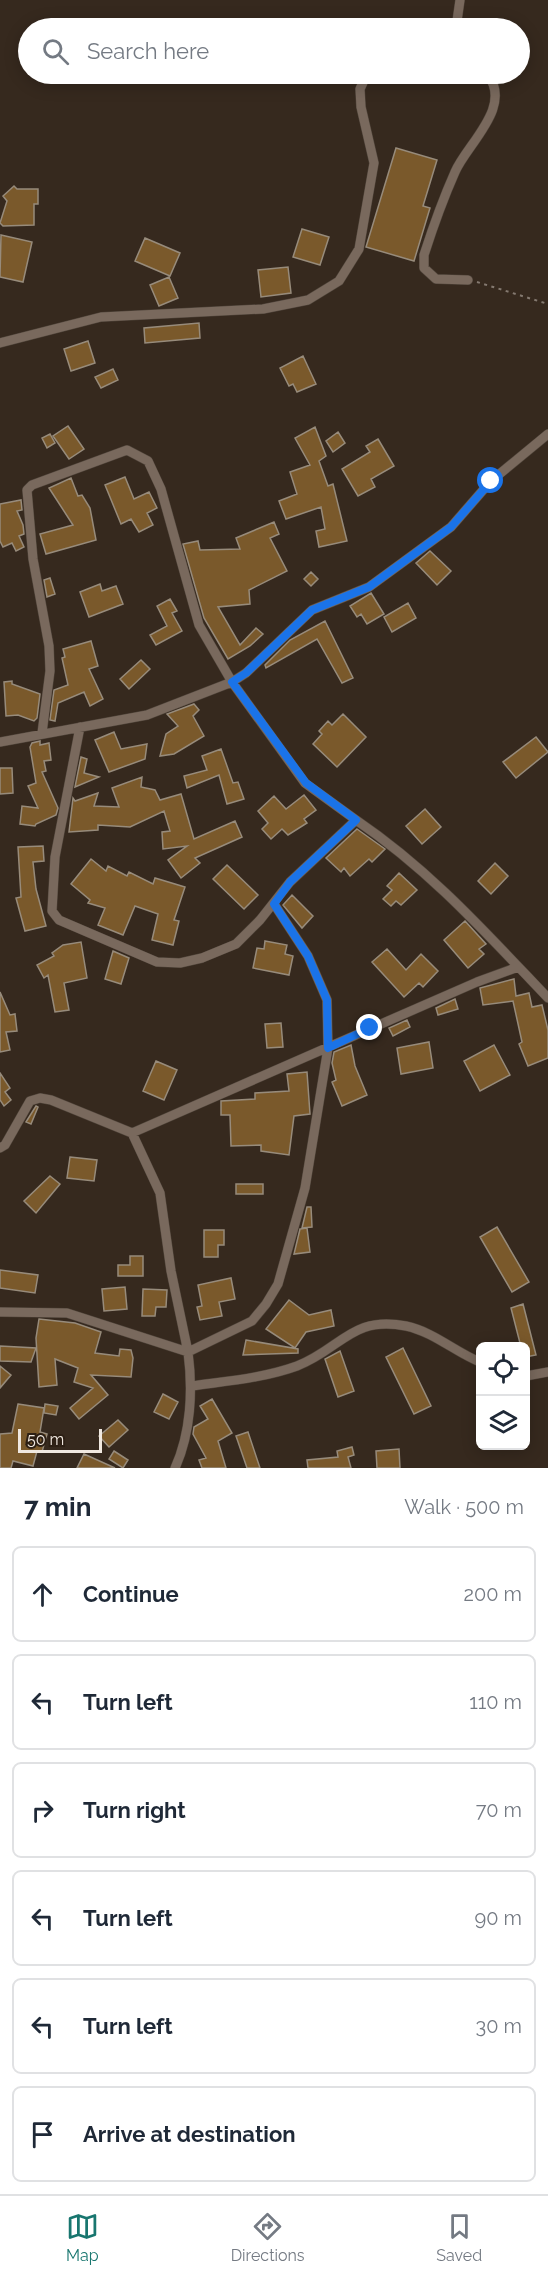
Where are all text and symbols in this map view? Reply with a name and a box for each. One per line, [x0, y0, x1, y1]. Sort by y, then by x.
search box [18, 18, 530, 84]
icon: search [39, 35, 72, 68]
text: Search here [87, 38, 209, 64]
route start [477, 467, 503, 493]
route end [356, 1014, 382, 1040]
map controls [476, 1342, 530, 1450]
button: locate [476, 1342, 530, 1396]
button: layers [476, 1396, 530, 1450]
scale bar [18, 1426, 102, 1454]
text: 50 m [27, 1430, 64, 1449]
text: 7 min [24, 1492, 91, 1522]
text: Walk · 500 m [404, 1495, 524, 1519]
icon: ahead [26, 1578, 59, 1611]
text: Continue [83, 1581, 179, 1607]
text: 200 m [464, 1582, 522, 1606]
icon: left [26, 1686, 59, 1719]
text: Turn left [83, 1689, 173, 1715]
text: 110 m [469, 1690, 522, 1714]
icon: right [26, 1794, 59, 1827]
text: Turn right [83, 1797, 186, 1823]
text: 70 m [476, 1798, 522, 1822]
icon: left [26, 1902, 59, 1935]
text: Turn left [83, 1905, 173, 1931]
text: 90 m [475, 1906, 522, 1930]
icon: left [26, 2010, 59, 2043]
text: Turn left [83, 2013, 173, 2039]
text: 30 m [476, 2014, 522, 2038]
icon: arrive [26, 2118, 59, 2151]
text: Arrive at destination [83, 2121, 296, 2147]
tab: Map [66, 2210, 99, 2265]
tab: Directions [231, 2210, 305, 2265]
tab: Saved [436, 2210, 482, 2265]

